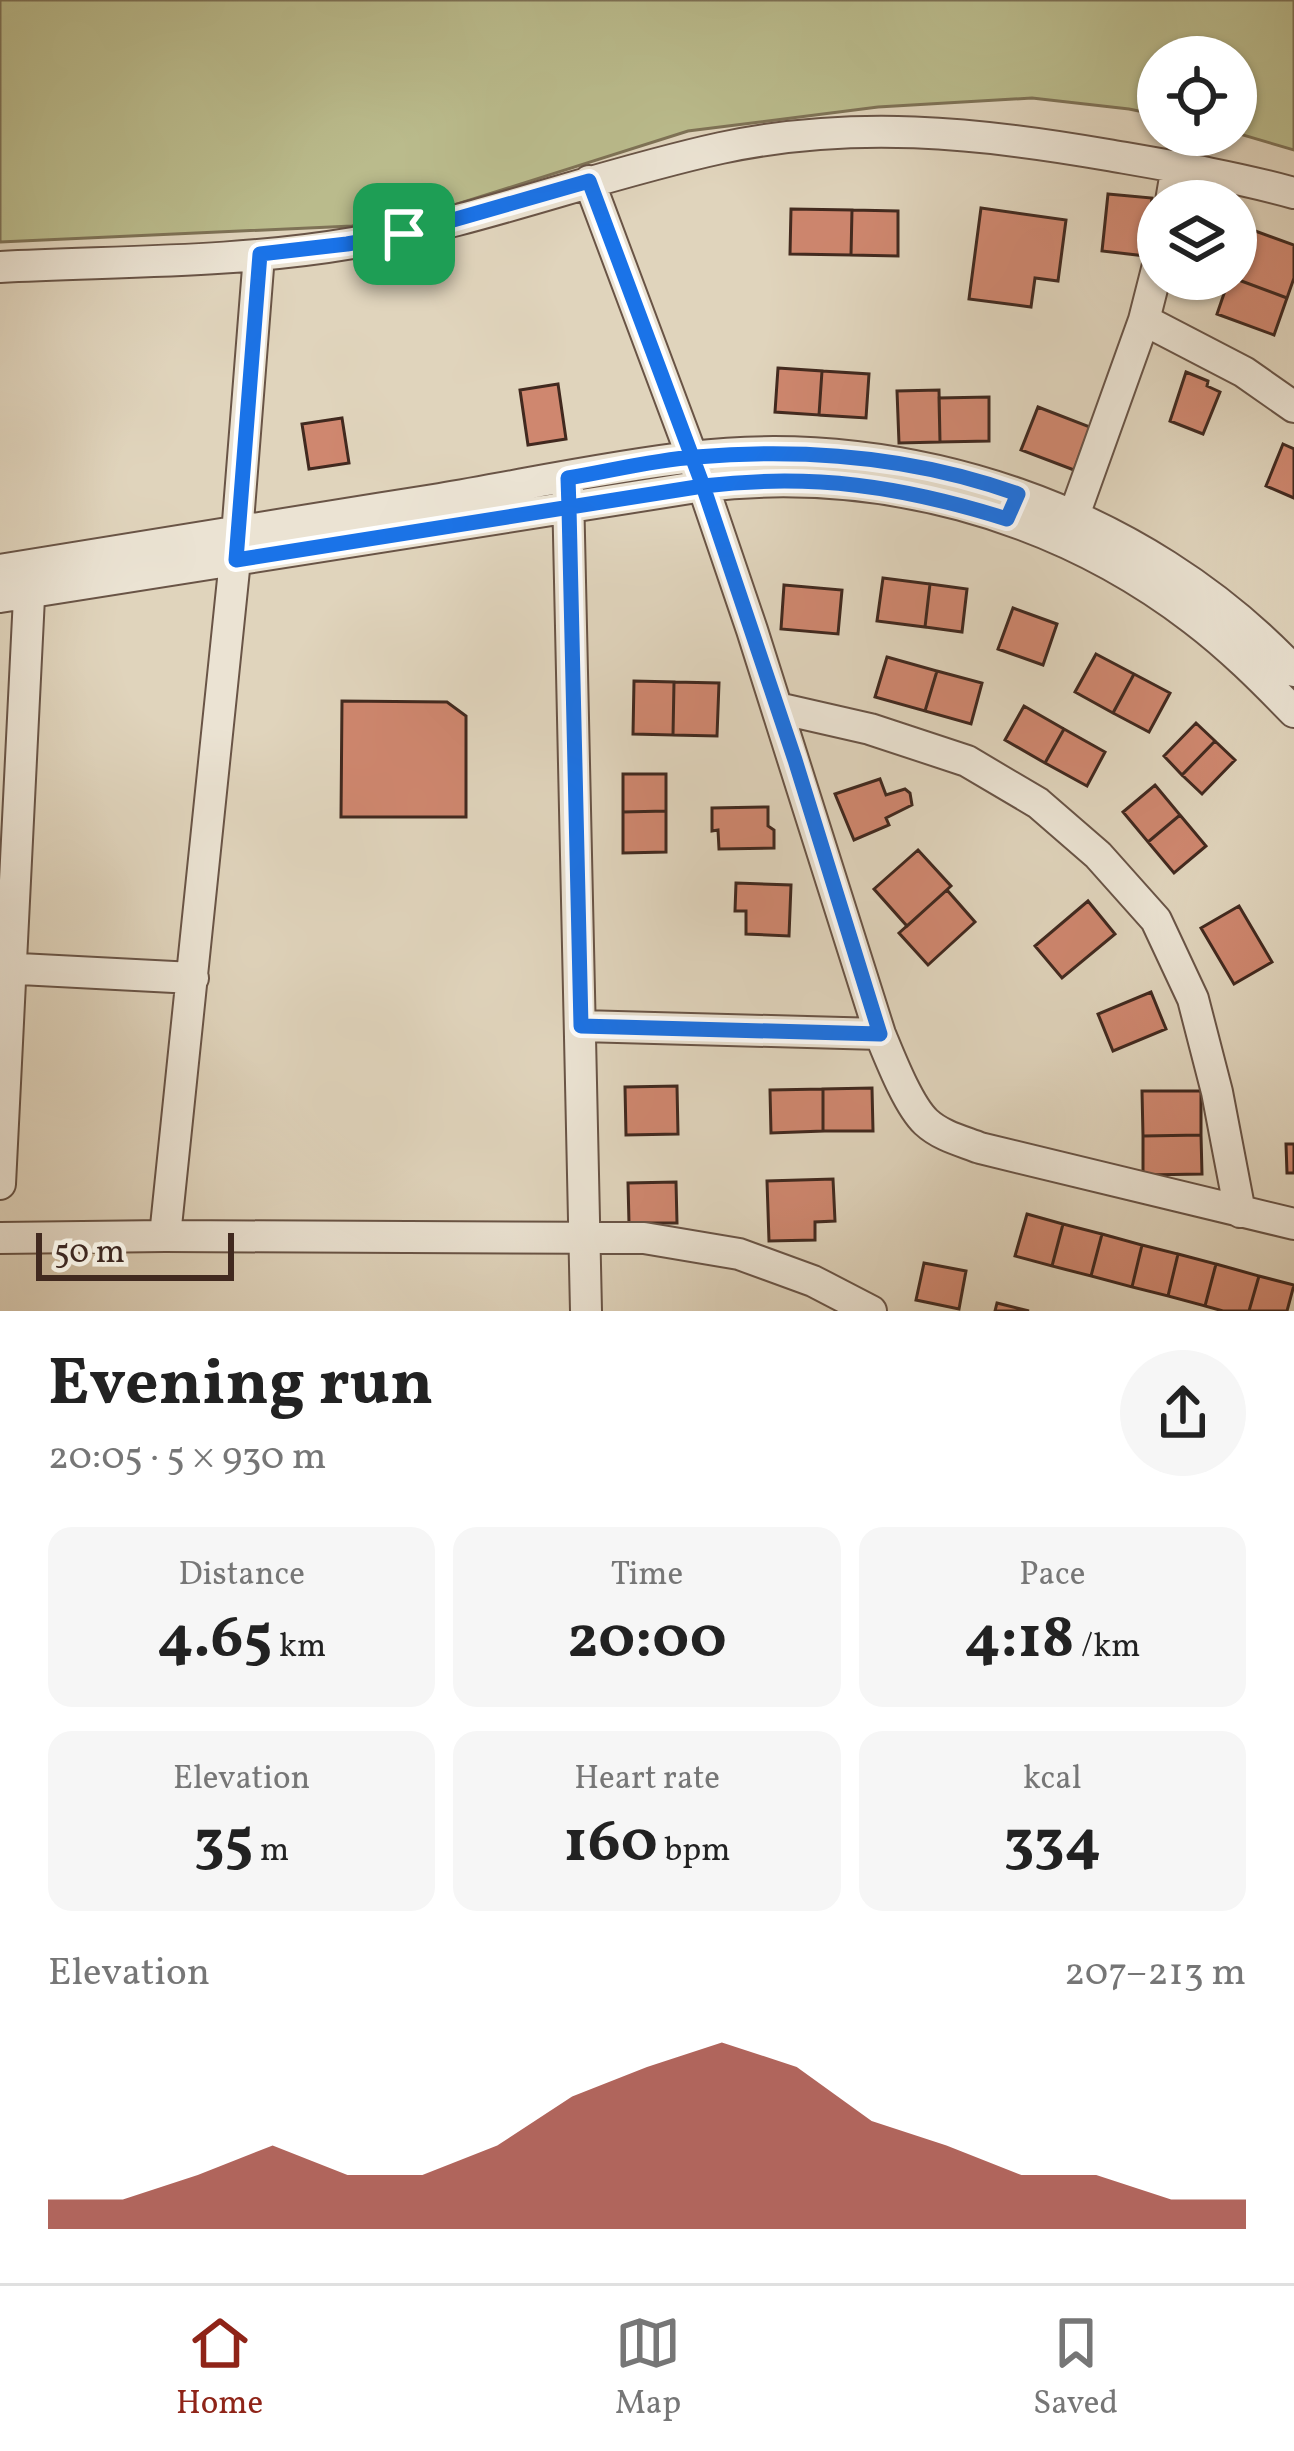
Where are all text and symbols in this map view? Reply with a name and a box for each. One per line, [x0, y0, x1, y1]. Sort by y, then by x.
map controls [1137, 36, 1257, 300]
button: locate [1137, 36, 1257, 156]
button: layers [1137, 180, 1257, 300]
pin [353, 183, 455, 285]
icon: arrive [371, 201, 437, 267]
scale bar [36, 1227, 234, 1280]
text: 50 m [54, 1231, 125, 1277]
text: Evening run [48, 1340, 434, 1432]
button: share [1120, 1350, 1246, 1476]
text: 20:05 · 5 × 930 m [48, 1431, 327, 1485]
text: Distance [179, 1553, 305, 1599]
text: Time [611, 1553, 683, 1599]
text: Pace [1019, 1553, 1085, 1599]
text: 4.65 [157, 1599, 272, 1682]
text: 20:00 [567, 1599, 727, 1682]
text: 4:18 [964, 1599, 1075, 1682]
text: km [272, 1625, 326, 1671]
text: /km [1075, 1625, 1140, 1671]
text: Elevation [173, 1757, 310, 1803]
text: Heart rate [574, 1757, 720, 1803]
text: kcal [1023, 1757, 1082, 1803]
text: 35 [194, 1803, 253, 1886]
text: 160 [564, 1803, 658, 1886]
text: 334 [1004, 1803, 1101, 1886]
text: m [253, 1829, 289, 1875]
text: bpm [658, 1829, 730, 1875]
text: Elevation [48, 1947, 210, 2001]
text: 207–213 m [1064, 1947, 1246, 2001]
tab: Home [176, 2310, 263, 2428]
tab: Map [615, 2310, 681, 2428]
tab: Saved [1033, 2310, 1118, 2428]

